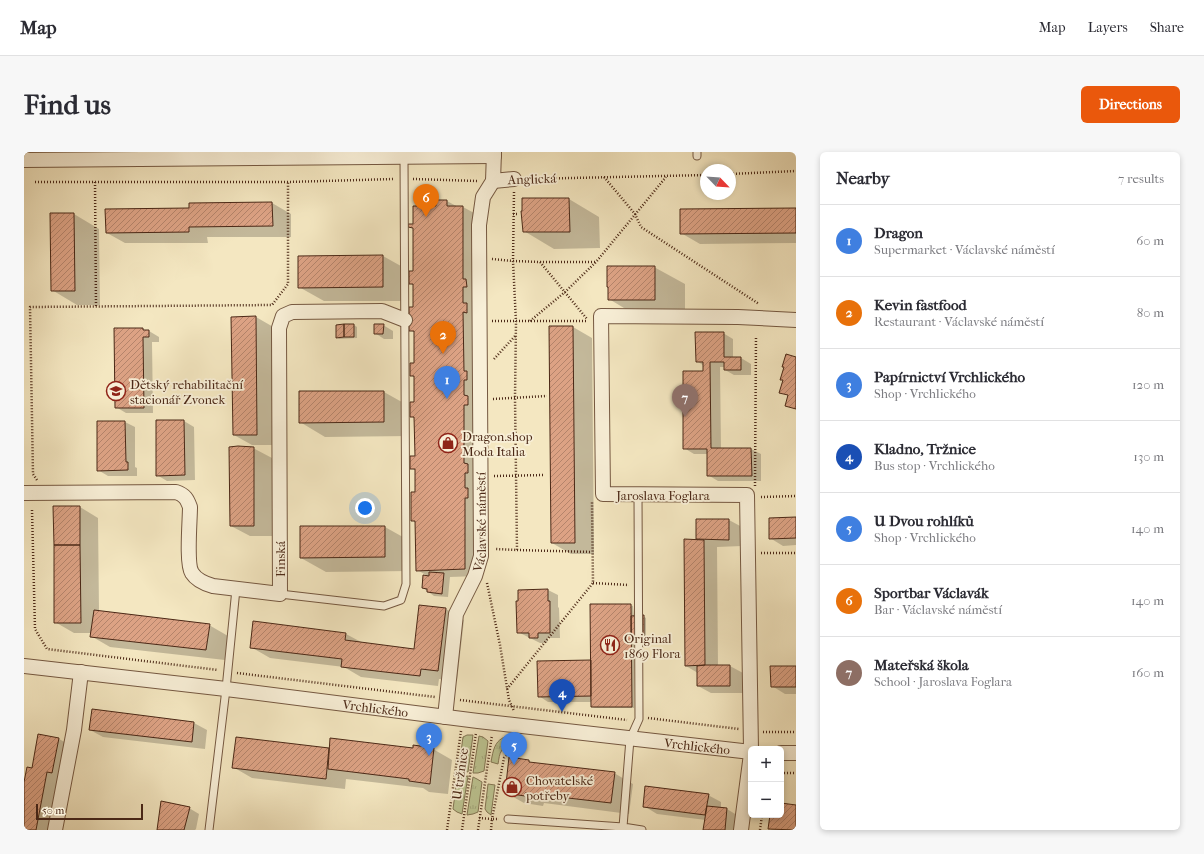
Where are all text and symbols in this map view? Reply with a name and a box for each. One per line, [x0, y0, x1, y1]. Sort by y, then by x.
text: Map [20, 17, 56, 39]
text: Map [1039, 19, 1066, 36]
text: Layers [1088, 19, 1128, 36]
text: Share [1150, 19, 1184, 36]
button: Directions [1081, 86, 1180, 123]
text: Find us [24, 88, 111, 121]
north arrow [700, 164, 736, 200]
text: Nearby [836, 168, 890, 188]
street label: Anglická [506, 171, 558, 187]
text: 7 results [1118, 171, 1164, 186]
pin: 6 [413, 184, 439, 217]
text: Dragon [874, 224, 923, 242]
text: 1 [847, 233, 851, 248]
text: 60 m [1136, 233, 1164, 248]
text: Supermarket · Václavské náměstí [874, 242, 1055, 257]
text: Kevin fastfood [874, 296, 967, 314]
text: 2 [846, 305, 852, 320]
text: 80 m [1137, 305, 1164, 320]
text: Restaurant · Václavské náměstí [874, 314, 1044, 329]
pin: 2 [430, 321, 456, 354]
pin: 1 [434, 366, 460, 399]
text: Papírnictví Vrchlického [874, 368, 1025, 386]
place label: Dětský rehabilitační stacionář Zvonek [130, 377, 243, 407]
text: 3 [846, 377, 852, 392]
text: 120 m [1132, 377, 1164, 392]
school or university icon: Dětský rehabilitační stacionář Zvonek [105, 380, 127, 402]
pin: 7 [672, 384, 698, 417]
text: Shop · Vrchlického [874, 386, 976, 401]
place label: Dragon.shop Moda Italia [462, 429, 533, 459]
shop icon: Dragon.shop Moda Italia [437, 432, 459, 454]
text: Kladno, Tržnice [874, 440, 976, 458]
text: 4 [845, 449, 853, 464]
text: 130 m [1133, 449, 1164, 464]
text: Bus stop · Vrchlického [874, 458, 995, 473]
street label: Václavské náměstí [469, 472, 489, 574]
street label: Jaroslava Foglara [615, 488, 711, 503]
your location [355, 498, 375, 518]
text: U Dvou rohlíků [874, 512, 974, 530]
text: 5 [846, 521, 852, 536]
text: 140 m [1131, 521, 1164, 536]
text: Shop · Vrchlického [874, 530, 976, 545]
street label: Finská [273, 540, 288, 577]
text: Sportbar Václavák [874, 584, 989, 602]
text: 6 [845, 593, 853, 608]
text: 140 m [1131, 593, 1164, 608]
text: Bar · Václavské náměstí [874, 602, 1002, 617]
place label: Original 1869 Flora [624, 631, 681, 661]
restaurant icon: Original 1869 Flora [599, 634, 621, 656]
text: Mateřská škola [874, 656, 969, 674]
text: 7 [846, 665, 852, 680]
text: 160 m [1132, 665, 1164, 680]
text: School · Jaroslava Foglara [874, 674, 1012, 689]
pin: 4 [549, 679, 575, 712]
street label: Vrchlického [341, 696, 410, 720]
pin: 3 [416, 723, 442, 756]
pin: 5 [501, 732, 527, 765]
street label: Vrchlického [663, 735, 731, 757]
map controls [748, 746, 784, 818]
button: + [748, 746, 784, 782]
street label: U tržnice [449, 747, 471, 801]
place label: Chovatelské potřeby [525, 773, 594, 803]
shop icon: Chovatelské potřeby [501, 776, 523, 798]
button: − [748, 782, 784, 818]
scale bar [36, 802, 143, 821]
text: 50 m [42, 804, 64, 817]

